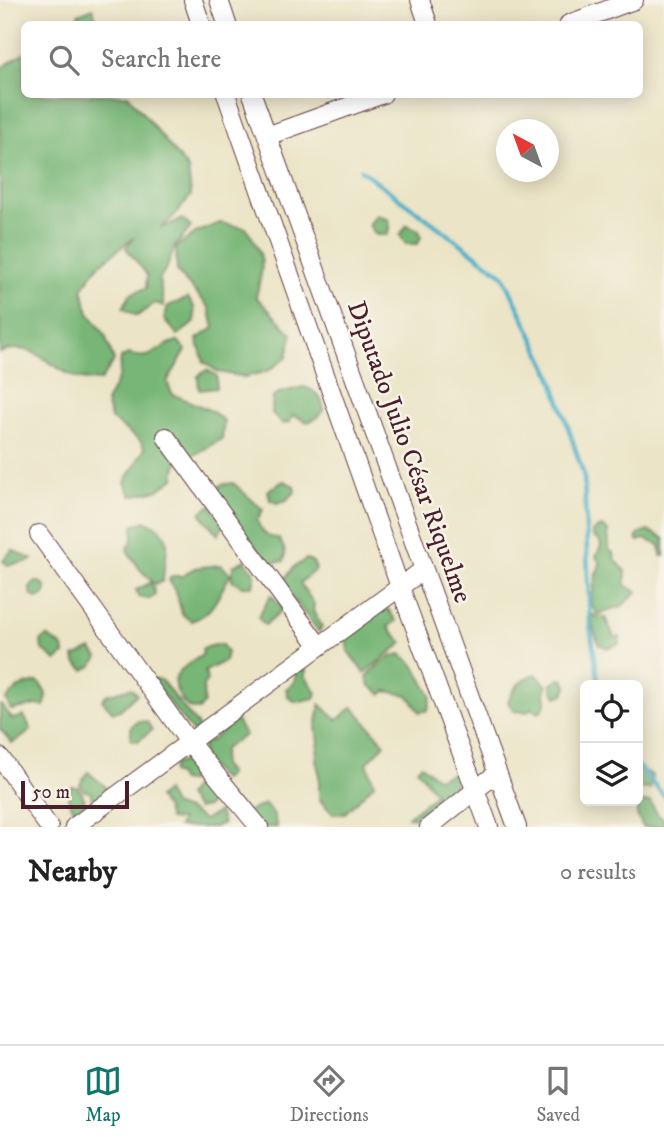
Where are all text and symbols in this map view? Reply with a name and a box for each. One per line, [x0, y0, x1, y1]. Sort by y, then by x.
search box [21, 21, 643, 98]
icon: search [45, 41, 83, 79]
text: Search here [101, 43, 221, 76]
north arrow [496, 119, 559, 182]
street label: Diputado Julio César Riquelme [339, 297, 479, 607]
map controls [580, 680, 643, 806]
button: locate [580, 680, 643, 743]
button: layers [580, 743, 643, 806]
scale bar [21, 778, 130, 810]
text: 50 m [32, 781, 70, 804]
text: Nearby [28, 854, 117, 891]
text: 0 results [560, 858, 636, 887]
tab: Map [84, 1062, 122, 1127]
tab: Directions [290, 1062, 369, 1127]
tab: Saved [536, 1062, 580, 1127]

